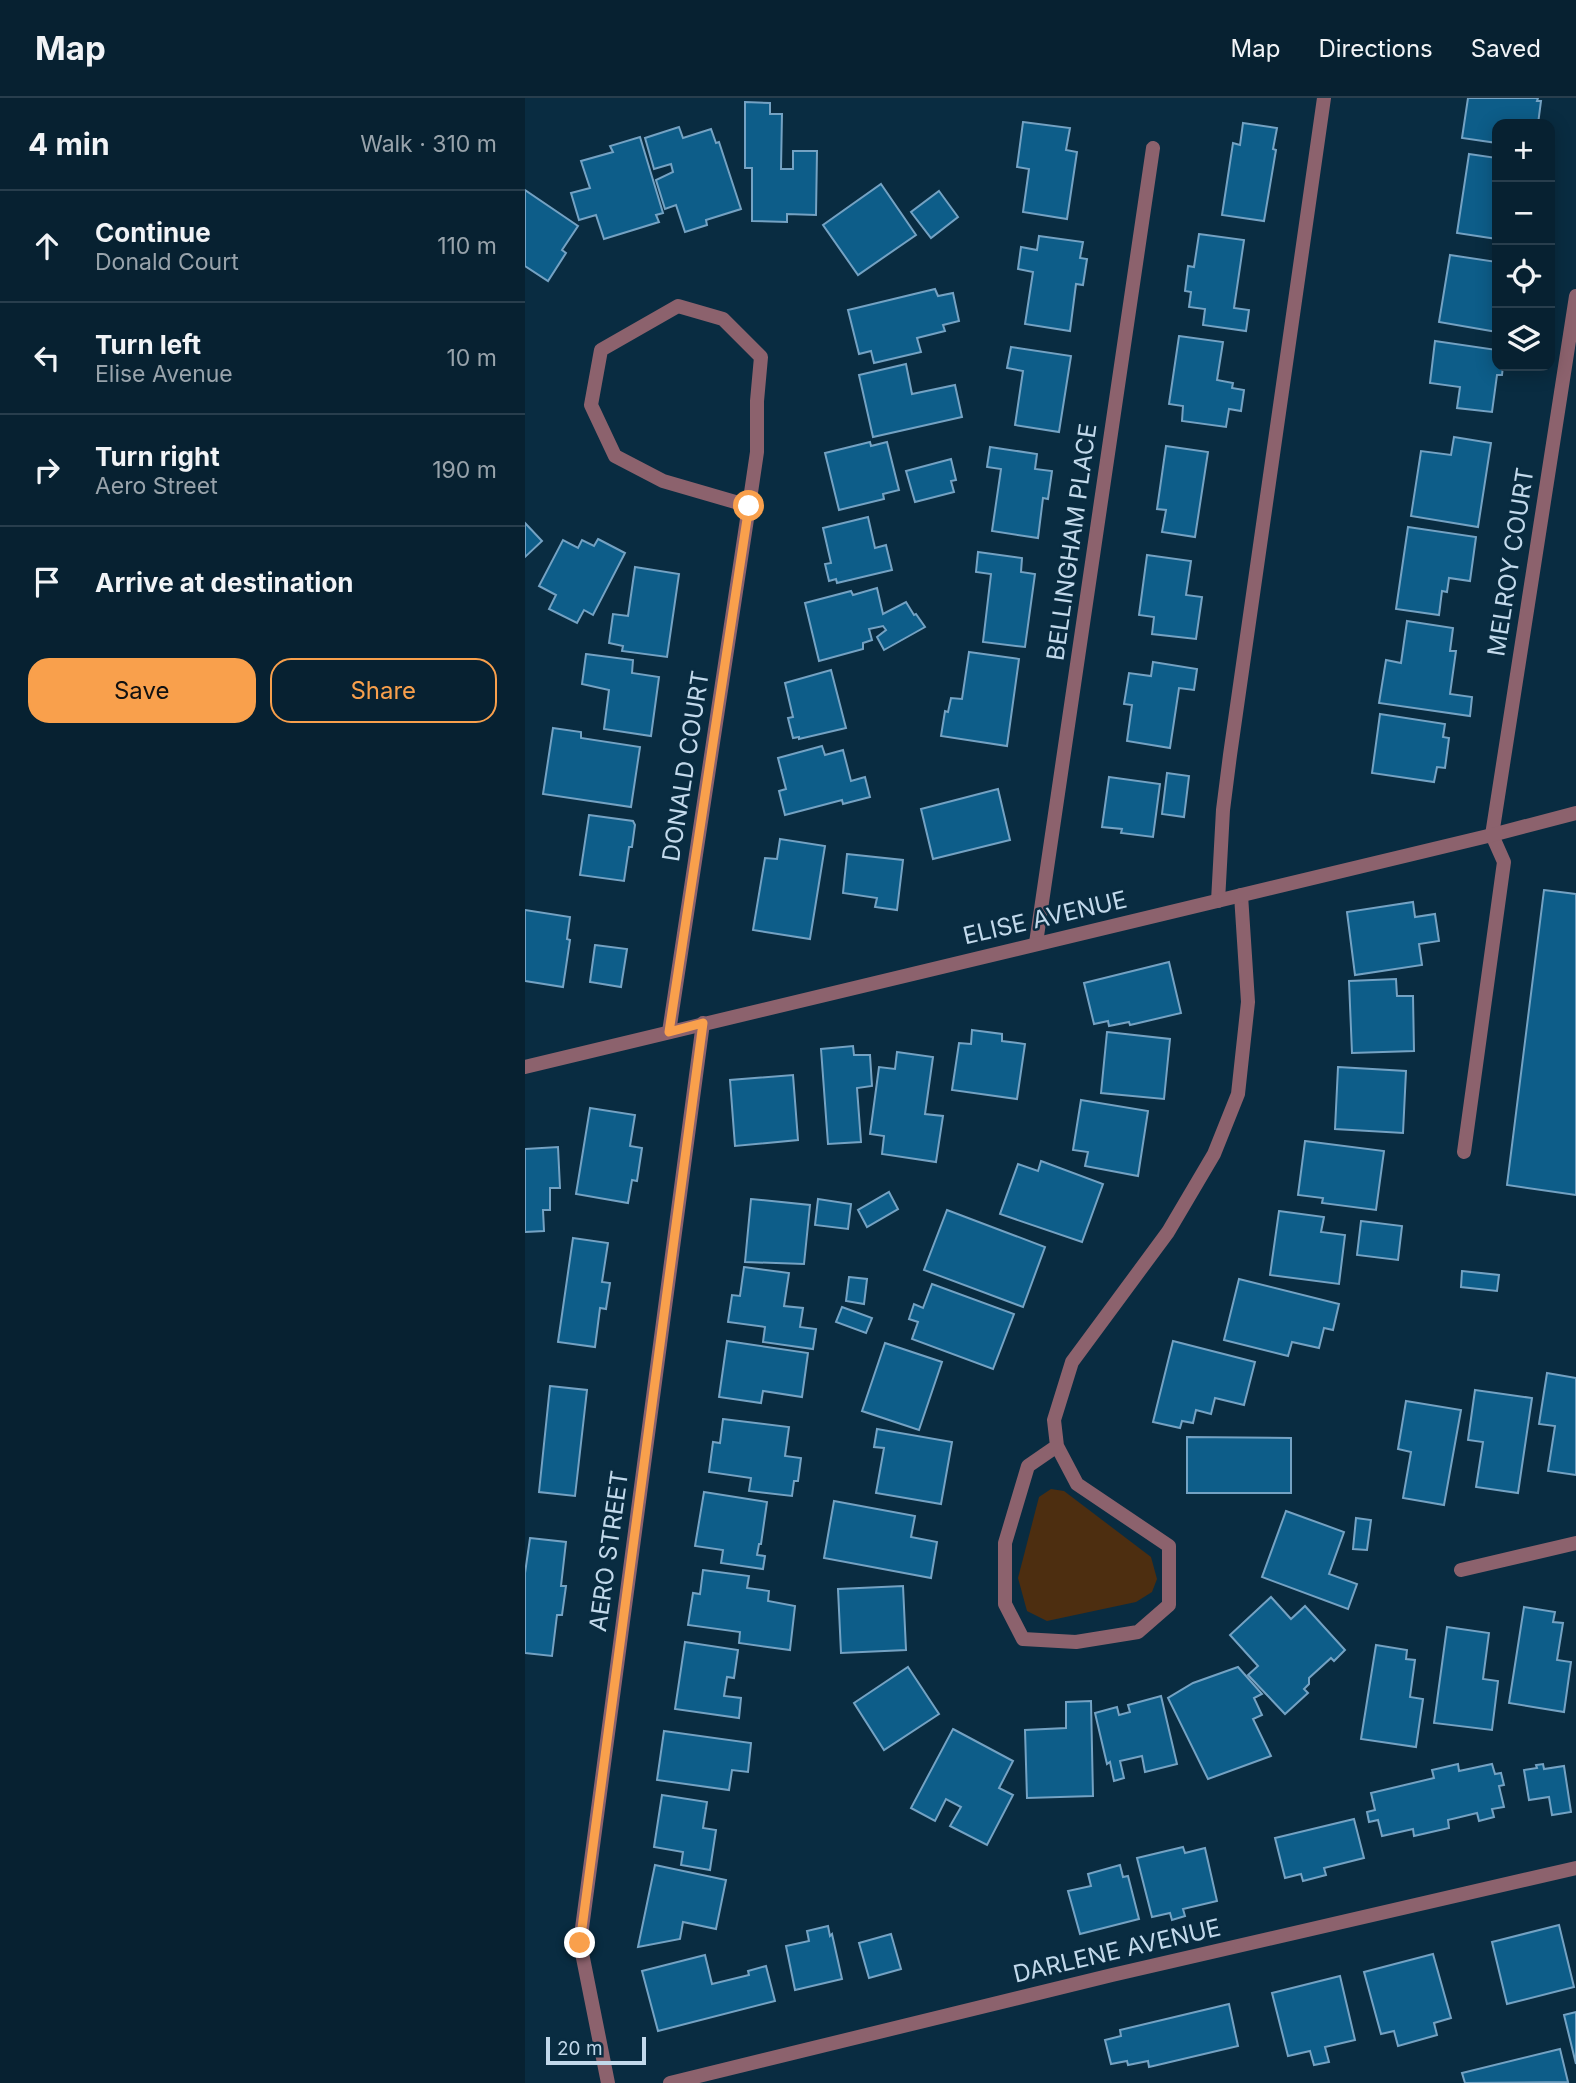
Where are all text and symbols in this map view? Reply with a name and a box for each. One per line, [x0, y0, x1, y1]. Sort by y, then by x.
text: Map [35, 28, 106, 68]
text: Map [1231, 34, 1280, 63]
text: Directions [1318, 34, 1433, 63]
text: Saved [1471, 34, 1541, 63]
map controls [1492, 119, 1555, 371]
button: + [1492, 119, 1555, 182]
text: 4 min [28, 126, 110, 162]
text: Walk · 310 m [360, 130, 497, 158]
button: − [1492, 182, 1555, 245]
text: Continue [95, 217, 211, 248]
icon: ahead [28, 227, 66, 265]
text: 110 m [437, 232, 497, 260]
button: locate [1492, 245, 1555, 308]
text: Donald Court [95, 248, 239, 276]
button: layers [1492, 308, 1555, 371]
text: Turn left [95, 329, 201, 360]
icon: left [28, 339, 66, 377]
text: 10 m [447, 344, 497, 372]
text: Elise Avenue [95, 360, 233, 388]
street label: BELLINGHAM PLACE [1041, 422, 1103, 662]
text: Turn right [95, 441, 220, 472]
icon: right [28, 451, 66, 489]
text: 190 m [432, 456, 497, 484]
street label: MELROY COURT [1481, 466, 1540, 658]
text: Aero Street [95, 472, 218, 500]
route start [733, 490, 764, 521]
icon: arrive [28, 563, 66, 601]
text: Arrive at destination [95, 567, 354, 598]
button: Save [28, 658, 256, 723]
button: Share [270, 658, 497, 723]
street label: DONALD COURT [656, 669, 715, 863]
street label: ELISE AVENUE [960, 885, 1130, 950]
street label: AERO STREET [583, 1469, 634, 1633]
street label: DARLENE AVENUE [1010, 1913, 1223, 1988]
route end [564, 1927, 595, 1958]
scale bar [546, 2034, 646, 2066]
text: 20 m [557, 2037, 603, 2060]

